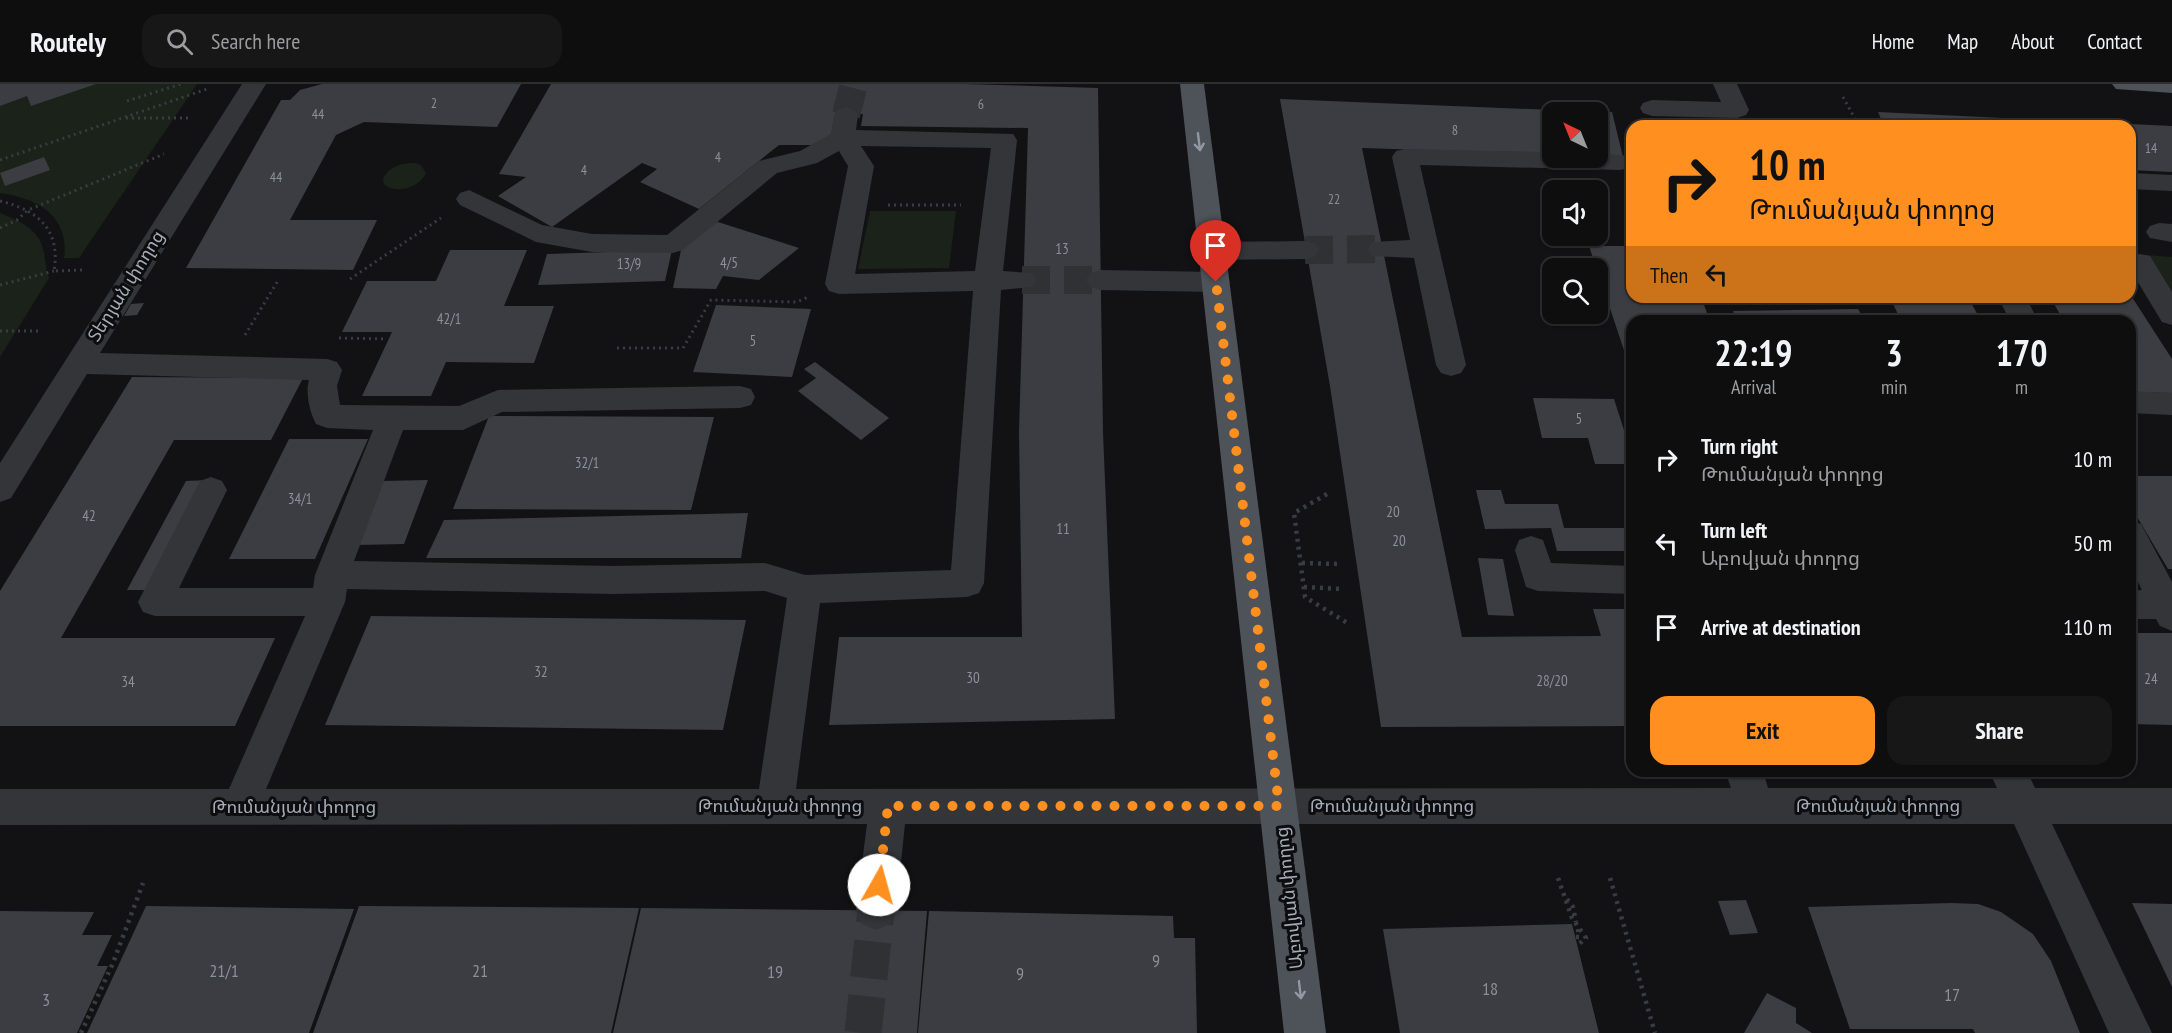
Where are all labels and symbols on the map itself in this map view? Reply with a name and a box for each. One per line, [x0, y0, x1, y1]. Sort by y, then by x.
house number: 2 [431, 94, 437, 112]
house number: 6 [978, 95, 984, 113]
north arrow [1542, 102, 1608, 168]
house number: 44 [312, 105, 325, 123]
house number: 8 [1452, 121, 1458, 139]
one-way arrow [1194, 132, 1205, 151]
house number: 14 [2145, 139, 2158, 157]
house number: 4 [715, 148, 722, 166]
house number: 4 [581, 161, 588, 179]
house number: 44 [270, 168, 283, 186]
house number: 22 [1328, 190, 1340, 208]
pin [1190, 220, 1241, 282]
street label: Տերյան փողոց [82, 226, 169, 346]
house number: 13 [1055, 239, 1069, 258]
house number: 4/5 [720, 253, 738, 272]
house number: 13/9 [617, 254, 641, 273]
house number: 42/1 [437, 309, 461, 328]
house number: 5 [750, 331, 756, 350]
house number: 5 [1576, 409, 1582, 428]
house number: 32/1 [575, 453, 599, 472]
house number: 34/1 [288, 489, 312, 508]
house number: 20 [1386, 502, 1400, 521]
house number: 42 [82, 506, 96, 525]
house number: 11 [1056, 519, 1070, 538]
house number: 20 [1392, 531, 1406, 550]
house number: 32 [534, 662, 548, 681]
house number: 30 [966, 668, 980, 687]
house number: 24 [2144, 669, 2158, 688]
house number: 28/20 [1536, 671, 1568, 690]
house number: 34 [121, 672, 135, 691]
street label: Թումանյան փողոց [698, 794, 862, 817]
street label: Թումանյան փողոց [1310, 794, 1474, 817]
street label: Թումանյան փողոց [1796, 794, 1960, 817]
street label: Թումանյան փողոց [212, 795, 376, 818]
street label: Աբովյան փողոց [1270, 826, 1307, 970]
position arrow [847, 853, 911, 917]
house number: 9 [1152, 949, 1160, 972]
house number: 21/1 [209, 959, 239, 982]
house number: 21 [472, 959, 488, 982]
house number: 19 [767, 960, 783, 983]
house number: 9 [1016, 962, 1024, 985]
house number: 18 [1482, 977, 1498, 1000]
one-way arrow [1294, 979, 1305, 999]
house number: 17 [1944, 983, 1960, 1006]
house number: 3 [42, 988, 50, 1011]

